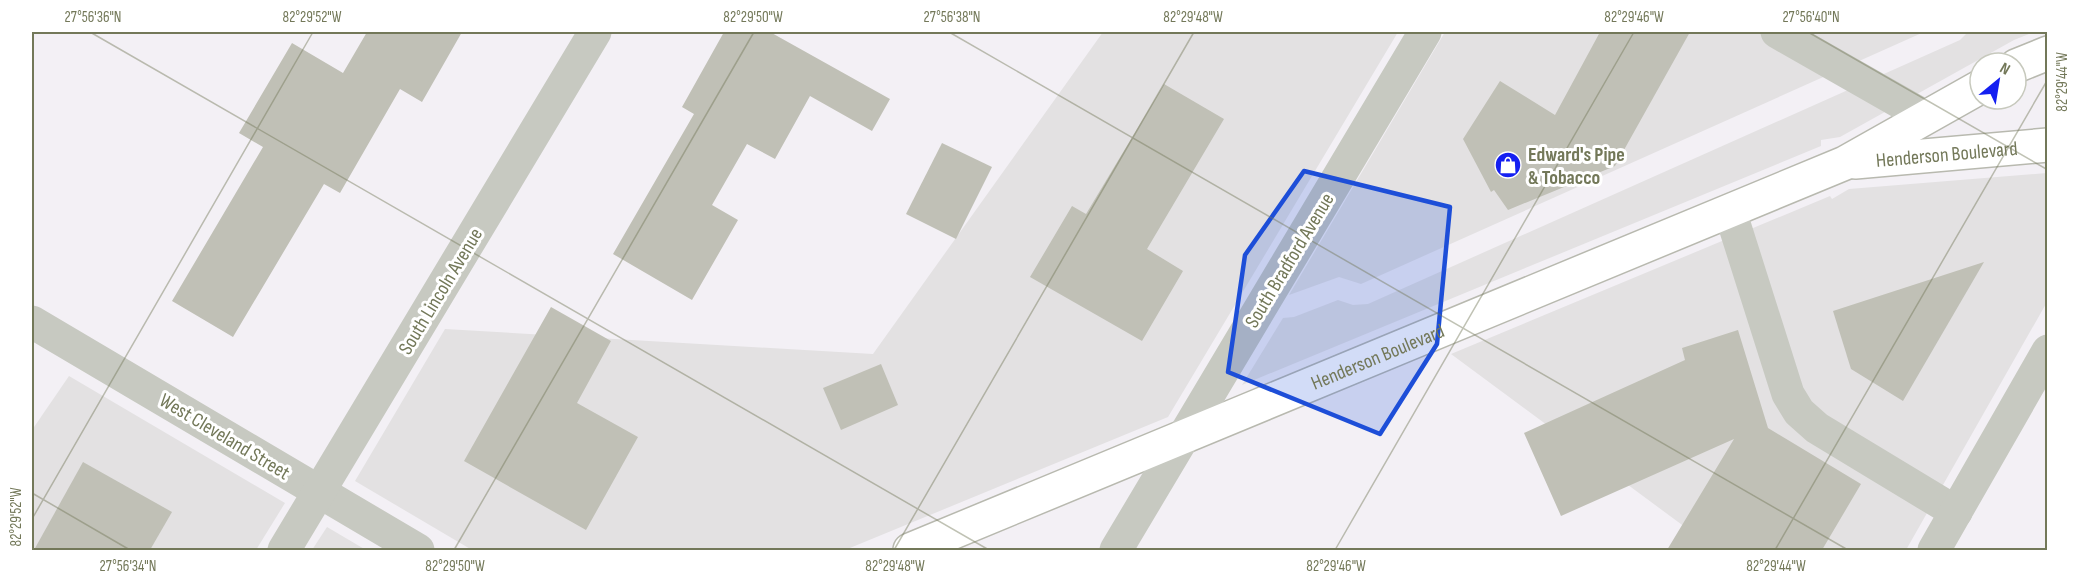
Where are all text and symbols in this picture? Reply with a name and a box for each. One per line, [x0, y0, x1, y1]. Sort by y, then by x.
text: 27°56'36"N [64, 8, 122, 27]
text: 82°29'52"W [283, 8, 342, 27]
text: 82°29'50"W [723, 8, 783, 27]
text: 27°56'38"N [924, 8, 980, 27]
text: 82°29'48"W [1163, 8, 1223, 27]
text: 82°29'46"W [1604, 8, 1664, 27]
text: 27°56'40"N [1782, 8, 1840, 27]
north arrow [1968, 51, 2028, 111]
text: 82°29'44"W [2053, 52, 2072, 112]
text: N [1996, 59, 2013, 80]
street label: Henderson Boulevard [1875, 137, 2019, 173]
place label: Edward's Pipe & Tobacco [1528, 143, 1625, 190]
shop icon: Edward's Pipe & Tobacco [1493, 150, 1523, 180]
street label: South Bradford Avenue [1240, 189, 1340, 332]
street label: South Lincoln Avenue [394, 224, 488, 359]
street label: Henderson Boulevard [1308, 319, 1448, 396]
street label: West Cleveland Street [155, 389, 294, 485]
text: 82°29'52"W [7, 487, 26, 546]
text: 27°56'34"N [100, 557, 156, 576]
text: 82°29'50"W [425, 557, 485, 576]
text: 82°29'48"W [865, 557, 925, 576]
text: 82°29'46"W [1306, 557, 1366, 576]
text: 82°29'44"W [1746, 557, 1806, 576]

